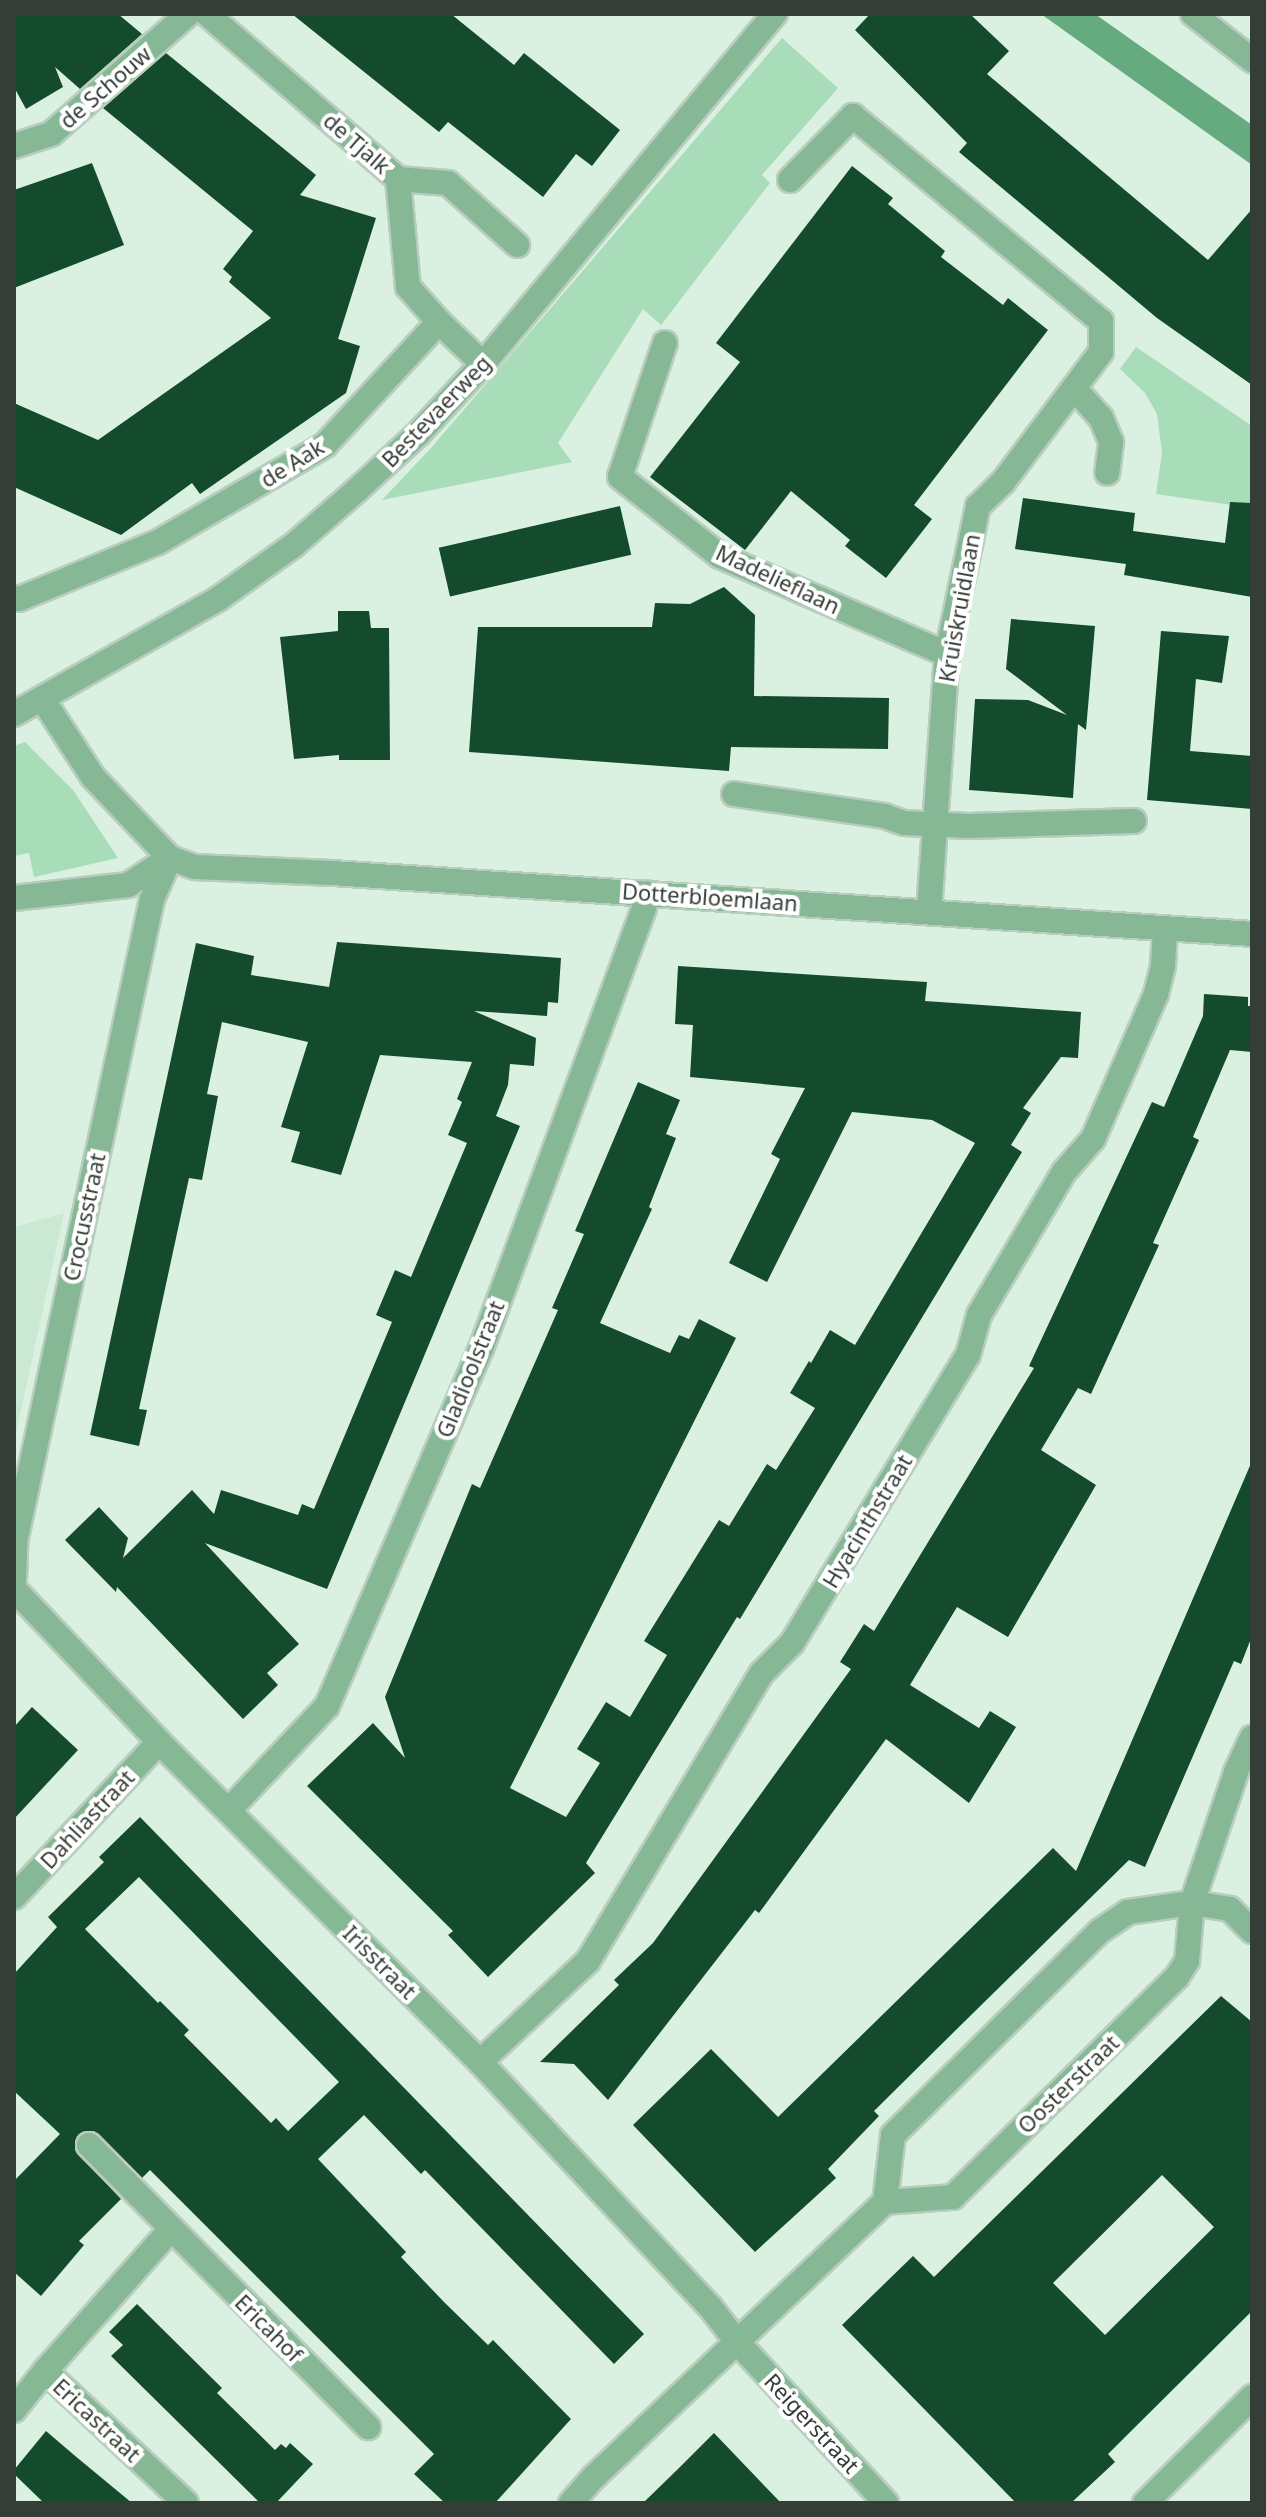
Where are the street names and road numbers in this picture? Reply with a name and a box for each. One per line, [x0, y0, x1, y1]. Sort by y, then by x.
street label: de Schouw [54, 40, 156, 134]
street label: de Tjalk [318, 107, 396, 179]
street label: Bestevaerweg [376, 350, 496, 472]
street label: de Aak [255, 433, 329, 493]
street label: Kruiskruidlaan [933, 532, 985, 684]
street label: Madelieflaan [712, 539, 844, 619]
street label: Dotterbloemlaan [621, 878, 799, 916]
street label: Crocusstraat [58, 1151, 110, 1283]
street label: Gladioolstraat [431, 1297, 509, 1441]
street label: Hyacinthstraat [817, 1449, 917, 1593]
street label: Dahliastraat [35, 1764, 139, 1874]
street label: Irisstraat [338, 1920, 422, 2004]
street label: Oosterstraat [1012, 2029, 1124, 2139]
street label: Ericahof [230, 2289, 308, 2367]
street label: Reigerstraat [759, 2368, 865, 2478]
street label: Ericastraat [48, 2373, 146, 2467]

